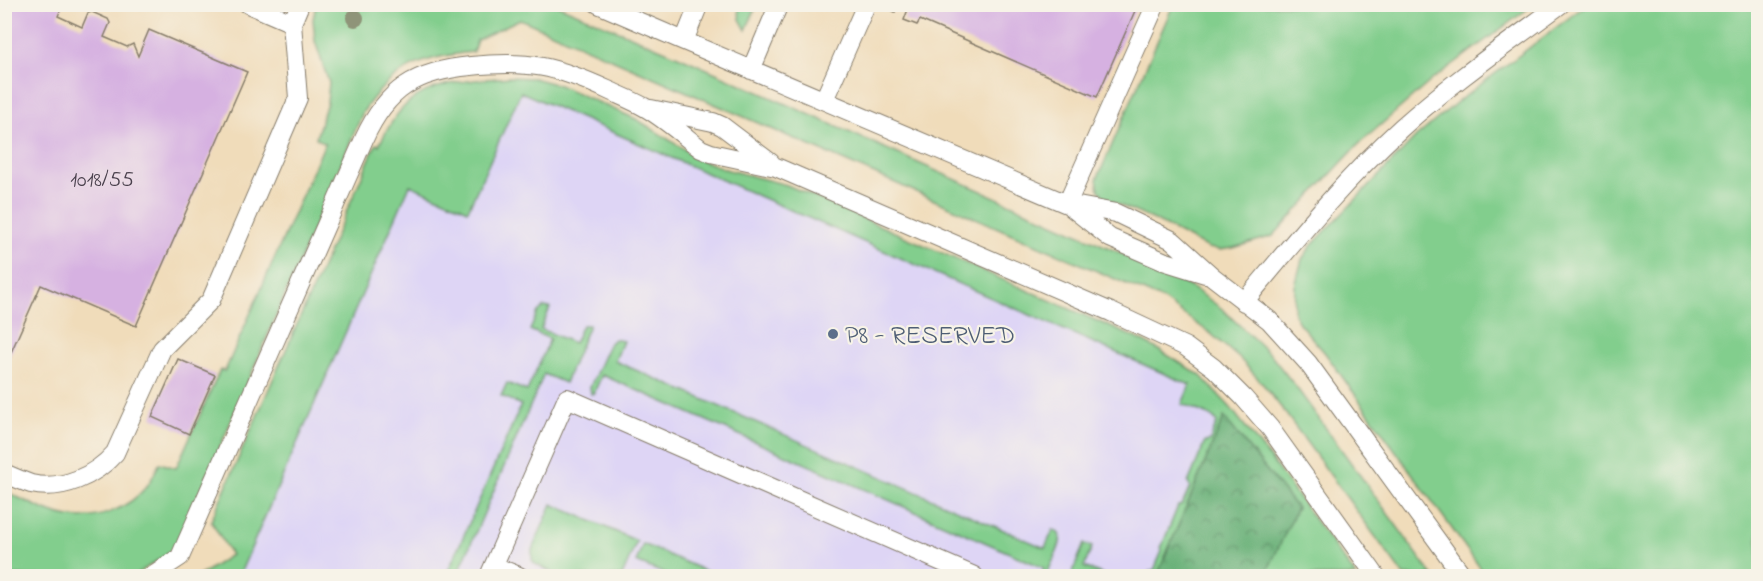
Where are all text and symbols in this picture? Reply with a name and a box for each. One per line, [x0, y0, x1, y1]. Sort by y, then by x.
house number: 1018/55 [70, 165, 134, 197]
place label: P8 - RESERVED [845, 318, 1015, 356]
marker: P8 - RESERVED [826, 327, 840, 341]

